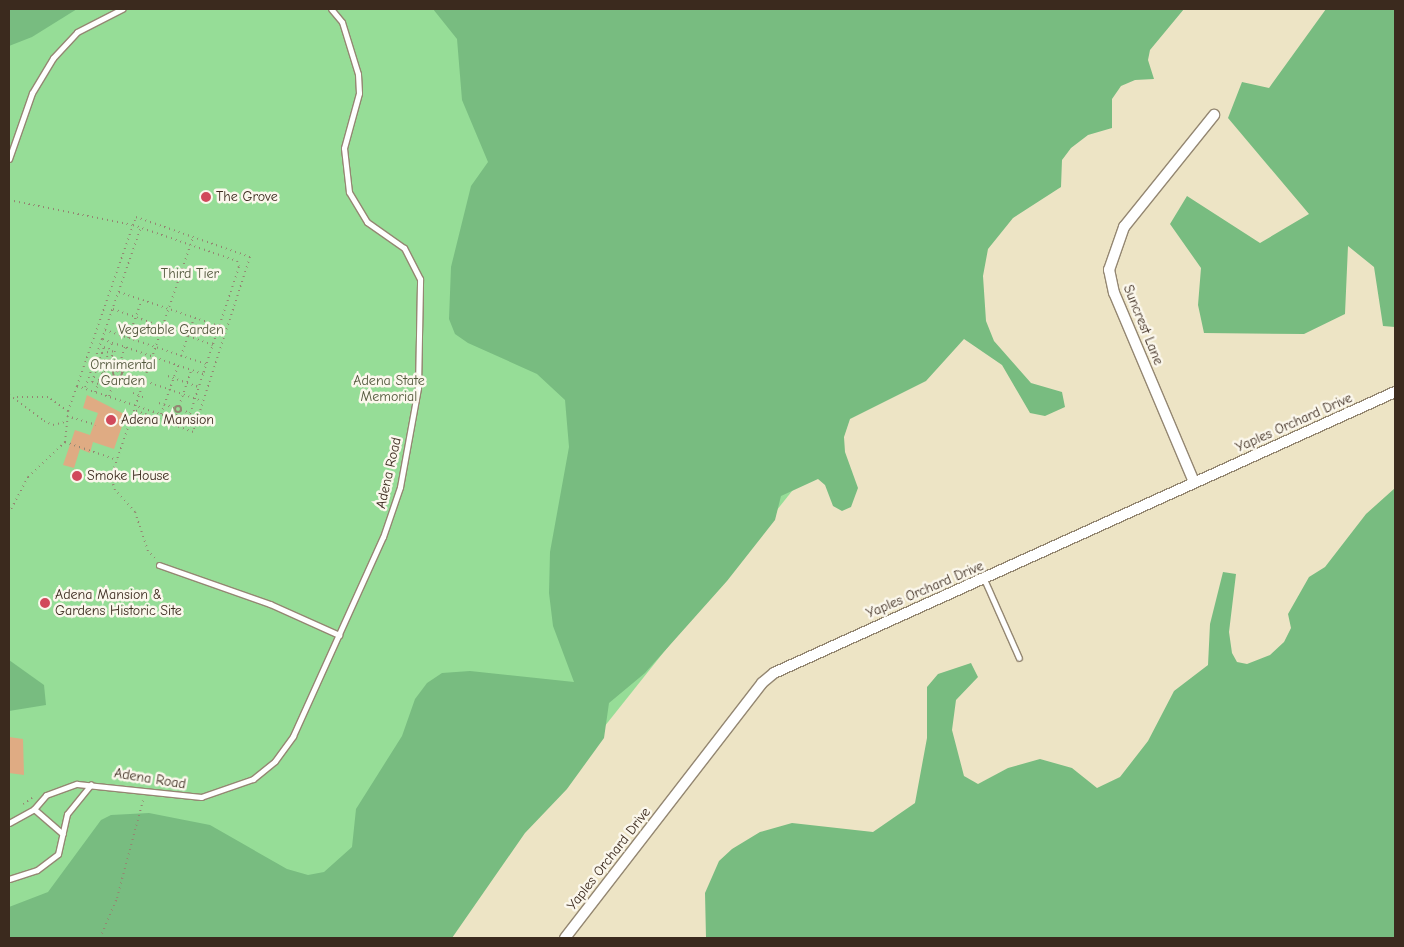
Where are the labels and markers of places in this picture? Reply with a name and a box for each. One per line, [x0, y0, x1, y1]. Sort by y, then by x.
place label: The Grove [216, 189, 278, 205]
marker: The Grove [200, 191, 212, 203]
place label: Adena Mansion [121, 412, 214, 428]
marker: Adena Mansion [105, 414, 117, 426]
place label: Smoke House [87, 468, 169, 484]
marker: Smoke House [71, 470, 83, 482]
place label: Adena Mansion & Gardens Historic Site [55, 587, 182, 620]
marker: Adena Mansion & Gardens Historic Site [39, 597, 51, 609]

